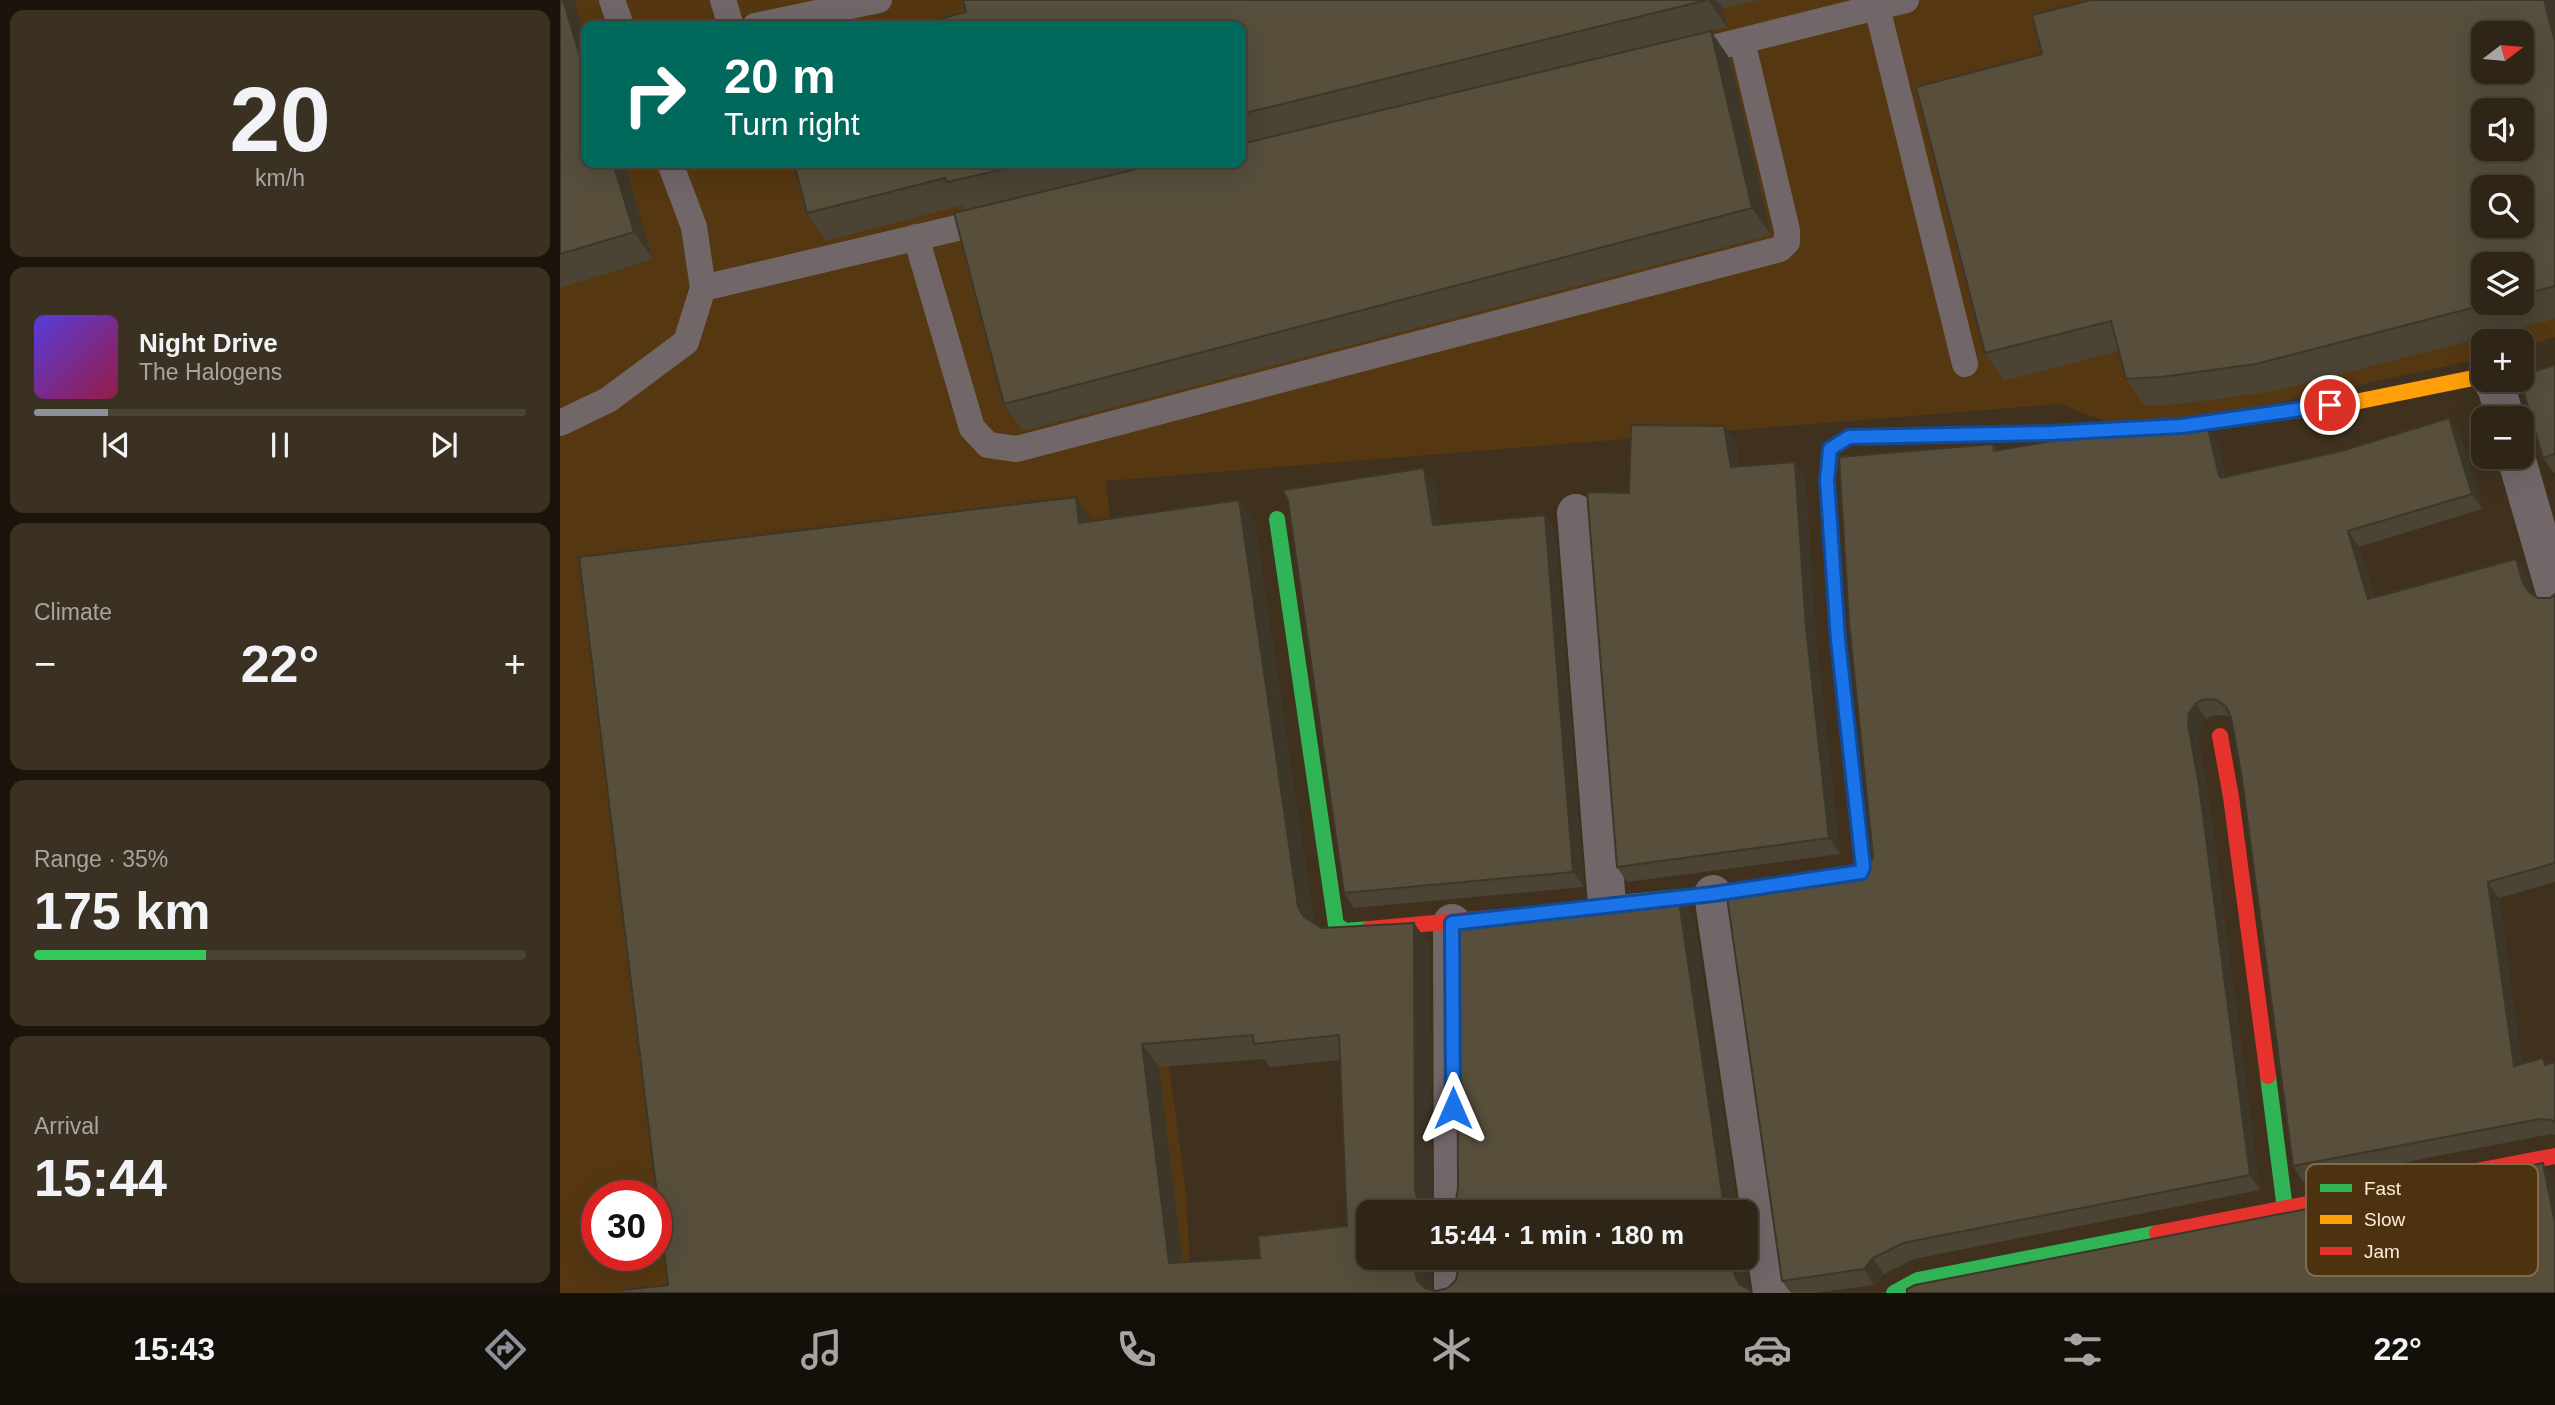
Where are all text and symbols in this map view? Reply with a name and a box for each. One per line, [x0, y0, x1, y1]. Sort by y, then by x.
north arrow [2471, 21, 2534, 84]
map controls [2471, 21, 2534, 469]
icon: right [609, 49, 700, 140]
text: 20 m [724, 49, 836, 103]
text: 20 [229, 69, 331, 170]
button: sound [2471, 98, 2534, 161]
text: Turn right [724, 106, 860, 142]
text: km/h [255, 165, 305, 191]
button: search [2471, 175, 2534, 238]
button: layers [2471, 252, 2534, 315]
text: Night Drive [139, 328, 278, 358]
button: + [2471, 329, 2534, 392]
text: The Halogens [139, 359, 282, 385]
pin [2300, 375, 2360, 435]
icon: arrive [2311, 386, 2349, 424]
button: − [2471, 406, 2534, 469]
icon: previous [97, 426, 135, 464]
icon: pause [261, 426, 299, 464]
icon: next [425, 426, 463, 464]
text: Climate [34, 599, 112, 625]
text: 22° [241, 635, 319, 693]
text: − [34, 643, 56, 685]
text: + [504, 643, 526, 685]
text: Range · 35% [34, 846, 168, 872]
text: 175 km [34, 882, 210, 940]
position arrow [1416, 1071, 1490, 1145]
text: Arrival [34, 1113, 99, 1139]
text: 15:44 [34, 1149, 167, 1207]
legend [2306, 1164, 2538, 1276]
text: Fast [2364, 1178, 2402, 1199]
speed limit sign: 30 [581, 1180, 672, 1271]
text: Slow [2364, 1209, 2405, 1230]
text: 15:44 · 1 min · 180 m [1430, 1220, 1684, 1250]
text: Jam [2364, 1241, 2400, 1262]
icon: directions [481, 1325, 530, 1374]
icon: music [797, 1325, 846, 1374]
icon: phone [1112, 1325, 1161, 1374]
icon: climate [1427, 1325, 1476, 1374]
icon: car [1743, 1325, 1792, 1374]
icon: filters [2058, 1325, 2107, 1374]
text: 15:43 [133, 1331, 215, 1367]
text: 22° [2373, 1331, 2422, 1367]

